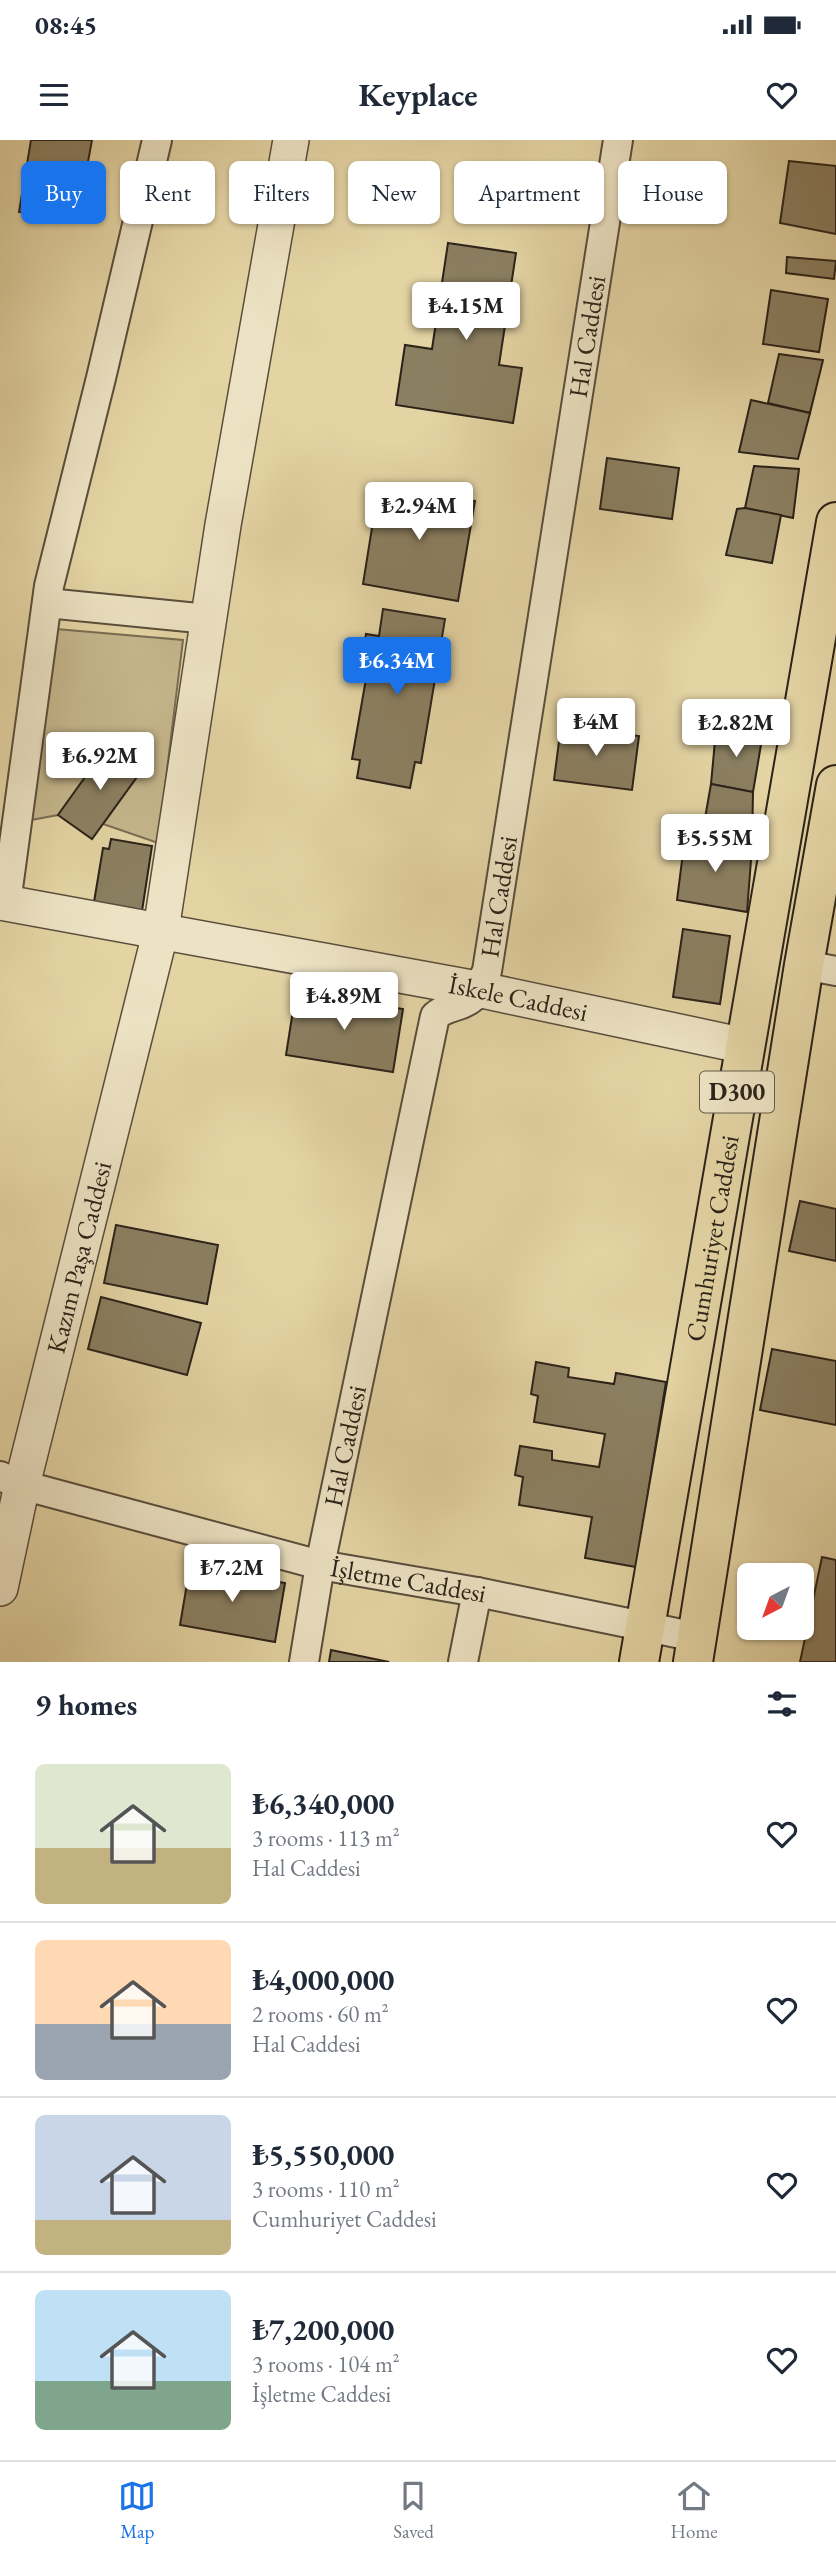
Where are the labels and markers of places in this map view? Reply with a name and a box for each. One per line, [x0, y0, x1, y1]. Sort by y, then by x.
pin: ₺4.15M [409, 282, 523, 342]
pin: ₺2.94M [362, 482, 476, 542]
pin: ₺6.34M [340, 638, 454, 697]
pin: ₺4M [562, 698, 630, 758]
pin: ₺2.82M [679, 700, 793, 759]
pin: ₺6.92M [43, 732, 157, 792]
pin: ₺5.55M [658, 814, 772, 874]
pin: ₺4.89M [287, 972, 401, 1032]
pin: ₺7.2M [183, 1544, 281, 1604]

